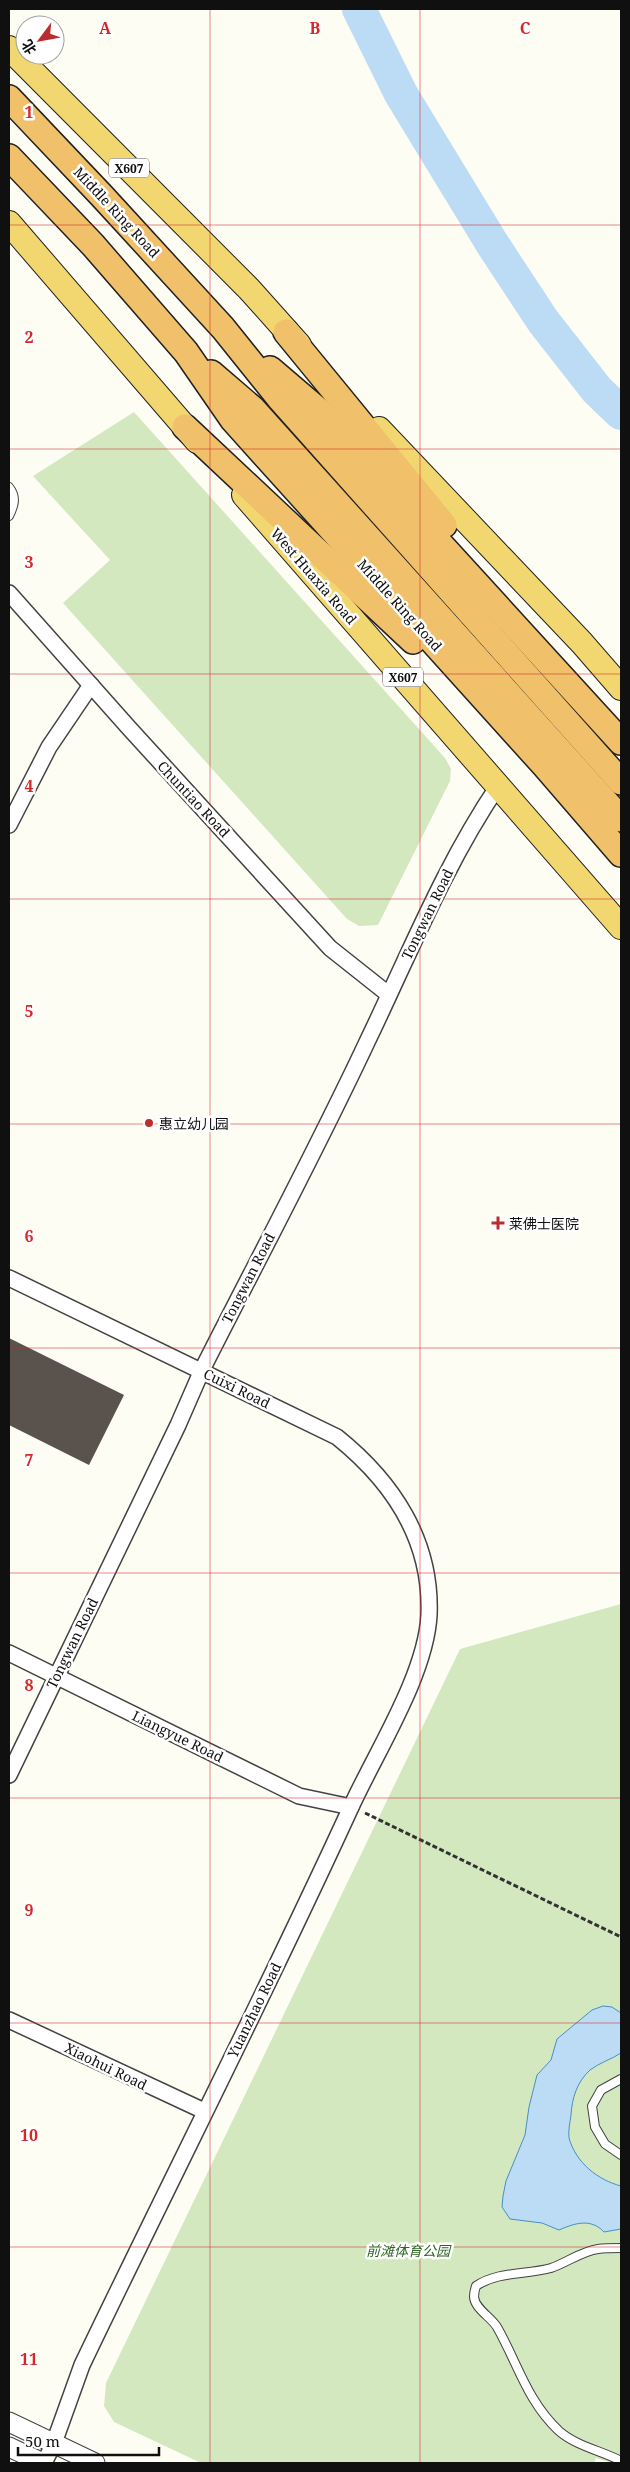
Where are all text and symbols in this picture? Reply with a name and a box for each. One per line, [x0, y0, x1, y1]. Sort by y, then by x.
north arrow [15, 15, 65, 65]
text: A [99, 17, 112, 39]
text: B [310, 17, 321, 39]
text: C [520, 17, 531, 39]
text: 北 [17, 36, 40, 58]
text: 1 [24, 101, 34, 123]
road number: X607 [109, 158, 149, 178]
street label: Middle Ring Road [70, 162, 164, 262]
text: 2 [24, 326, 34, 348]
street label: West Huaxia Road [267, 524, 361, 629]
text: 3 [24, 551, 34, 573]
street label: Middle Ring Road [353, 555, 447, 655]
road number: X607 [383, 668, 423, 686]
street label: Chuntiao Road [154, 757, 235, 842]
text: 4 [24, 775, 34, 797]
street label: Tongwan Road [397, 865, 457, 963]
text: 5 [24, 1000, 34, 1022]
place label: 惠立幼儿园 [159, 1114, 229, 1133]
marker: 惠立幼儿园 [143, 1117, 155, 1129]
place label: 莱佛士医院 [509, 1214, 579, 1233]
marker: 莱佛士医院 [491, 1216, 505, 1230]
text: 6 [24, 1225, 34, 1247]
street label: Tongwan Road [217, 1229, 279, 1326]
street label: Cuixi Road [201, 1364, 274, 1412]
text: 7 [24, 1449, 34, 1471]
street label: Tongwan Road [42, 1594, 102, 1692]
text: 8 [24, 1674, 34, 1696]
street label: Liangyue Road [129, 1706, 227, 1766]
text: 9 [24, 1899, 34, 1921]
street label: Yuanzhao Road [222, 1959, 285, 2062]
street label: Xiaohui Road [62, 2038, 151, 2094]
text: 10 [20, 2124, 38, 2146]
park label: 前滩体育公园 [366, 2241, 452, 2260]
text: 11 [20, 2348, 38, 2370]
scale bar [18, 2424, 159, 2456]
text: 50 m [25, 2431, 60, 2451]

